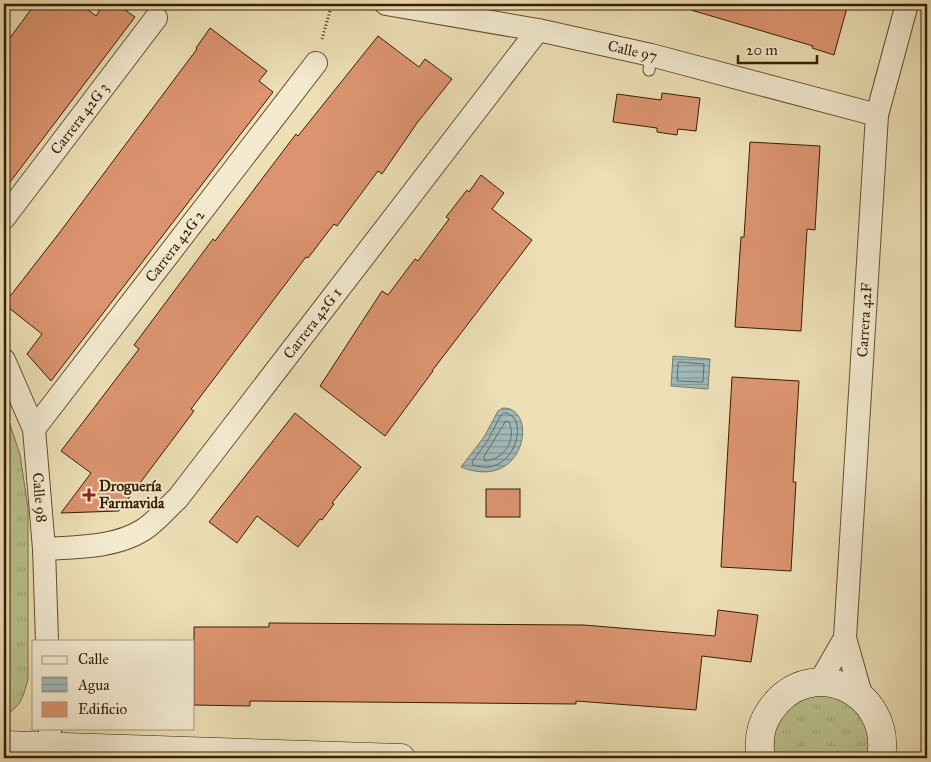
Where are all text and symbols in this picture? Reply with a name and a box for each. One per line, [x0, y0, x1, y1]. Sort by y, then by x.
scale bar [738, 32, 817, 64]
street label: Calle 97 [606, 37, 659, 65]
text: 20 m [746, 41, 778, 59]
street label: Carrera 42G 3 [47, 79, 113, 158]
street label: Carrera 42G 2 [141, 206, 209, 286]
street label: Carrera 42F [853, 282, 876, 358]
street label: Carrera 42G 1 [279, 284, 346, 362]
street label: Calle 98 [29, 472, 51, 523]
place label: Droguería Farmavida [99, 477, 165, 512]
marker: Droguería Farmavida [83, 489, 95, 501]
legend [32, 640, 195, 730]
text: Calle [78, 650, 109, 668]
text: Agua [77, 676, 110, 694]
text: Edificio [78, 700, 127, 718]

